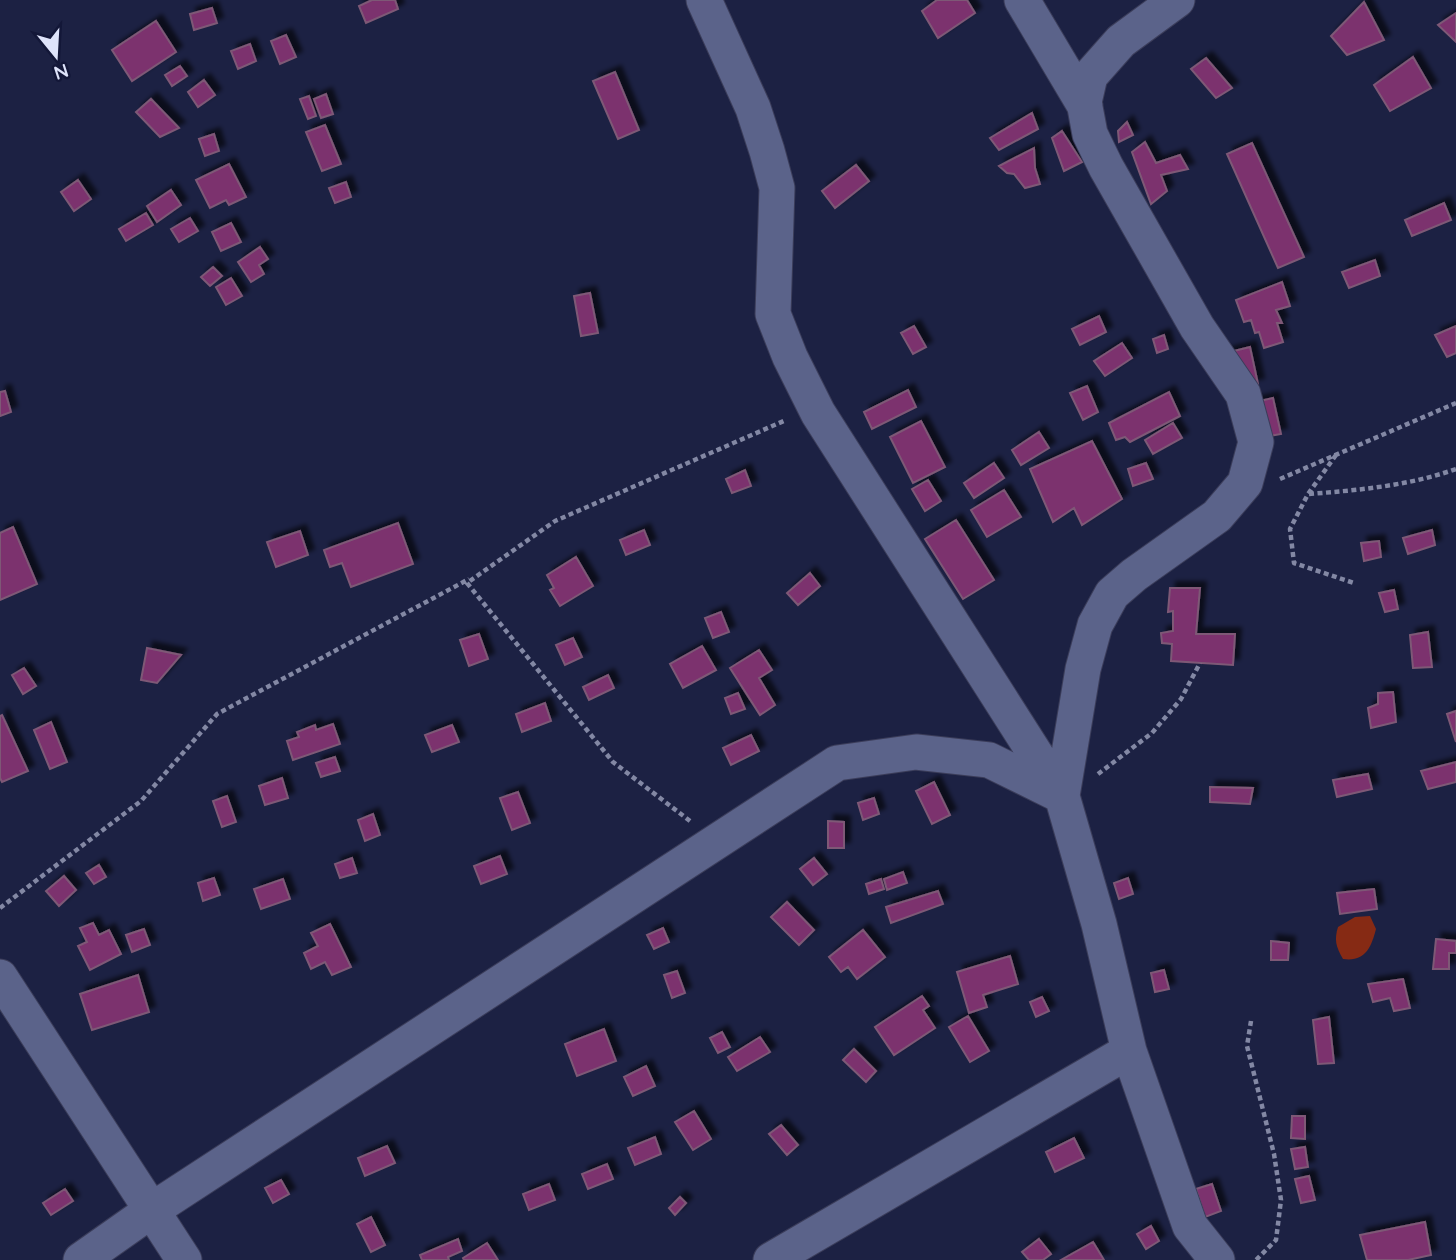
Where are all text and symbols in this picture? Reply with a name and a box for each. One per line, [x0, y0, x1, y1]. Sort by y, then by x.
north arrow [21, 21, 91, 91]
text: N [51, 59, 72, 86]

